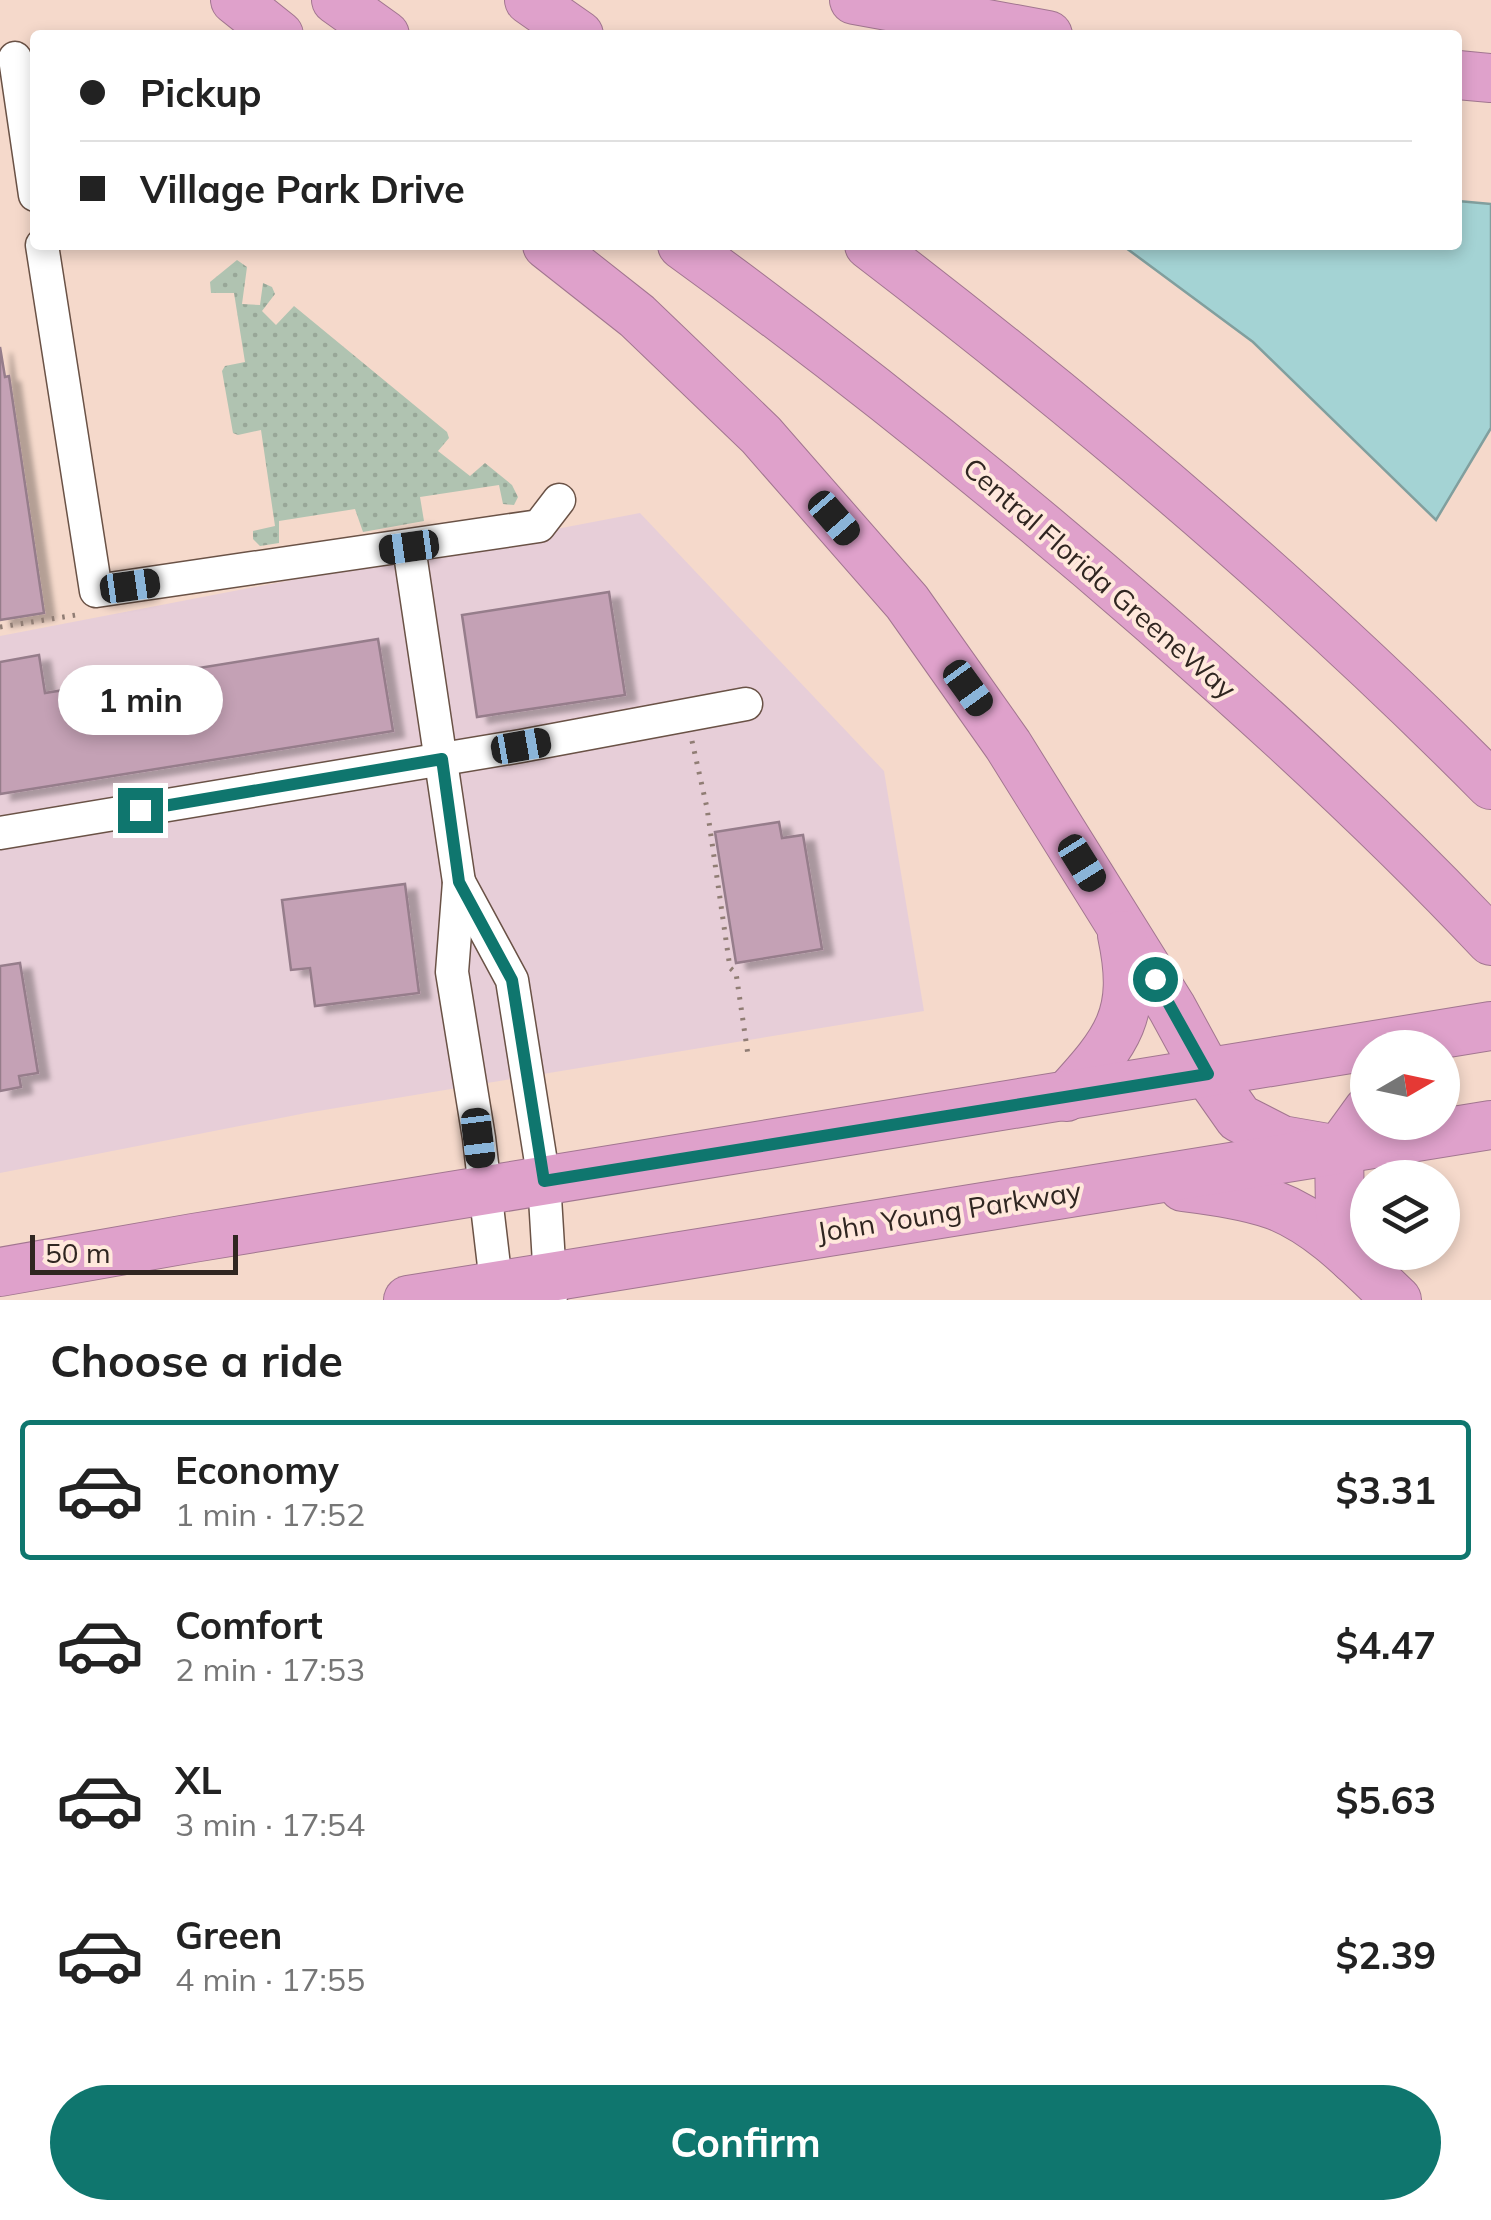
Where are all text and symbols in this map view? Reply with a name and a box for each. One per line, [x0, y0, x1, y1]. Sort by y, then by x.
text: Pickup [140, 69, 262, 117]
text: Village Park Drive [140, 165, 465, 213]
street label: Central Florida GreeneWay [956, 450, 1244, 706]
car [803, 486, 865, 550]
car [377, 528, 441, 566]
car [98, 567, 162, 605]
car [938, 655, 998, 721]
callout: 1 min [58, 665, 222, 735]
text: 1 min [98, 680, 183, 720]
car [489, 726, 553, 766]
route end [118, 788, 163, 833]
car [1053, 830, 1111, 896]
route start [1133, 957, 1178, 1002]
north arrow [1350, 1030, 1460, 1140]
map controls [1350, 1030, 1460, 1270]
car [459, 1106, 497, 1170]
button: layers [1350, 1160, 1460, 1270]
street label: John Young Parkway [814, 1173, 1084, 1249]
scale bar [30, 1230, 238, 1274]
text: 50 m [45, 1235, 111, 1270]
text: Choose a ride [50, 1332, 343, 1388]
icon: car [55, 1445, 145, 1535]
text: Economy [175, 1446, 339, 1494]
text: $3.31 [1335, 1466, 1436, 1514]
text: 1 min · 17:52 [175, 1494, 365, 1534]
icon: car [55, 1600, 145, 1690]
text: Comfort [175, 1601, 323, 1649]
text: $4.47 [1335, 1621, 1436, 1669]
text: 2 min · 17:53 [175, 1649, 365, 1689]
icon: car [55, 1755, 145, 1845]
text: XL [175, 1756, 222, 1804]
text: $5.63 [1335, 1776, 1436, 1824]
text: 3 min · 17:54 [175, 1804, 365, 1844]
icon: car [55, 1910, 145, 2000]
text: Green [175, 1911, 282, 1959]
text: $2.39 [1335, 1931, 1436, 1979]
text: 4 min · 17:55 [175, 1959, 365, 1999]
button: Confirm [50, 2085, 1441, 2200]

